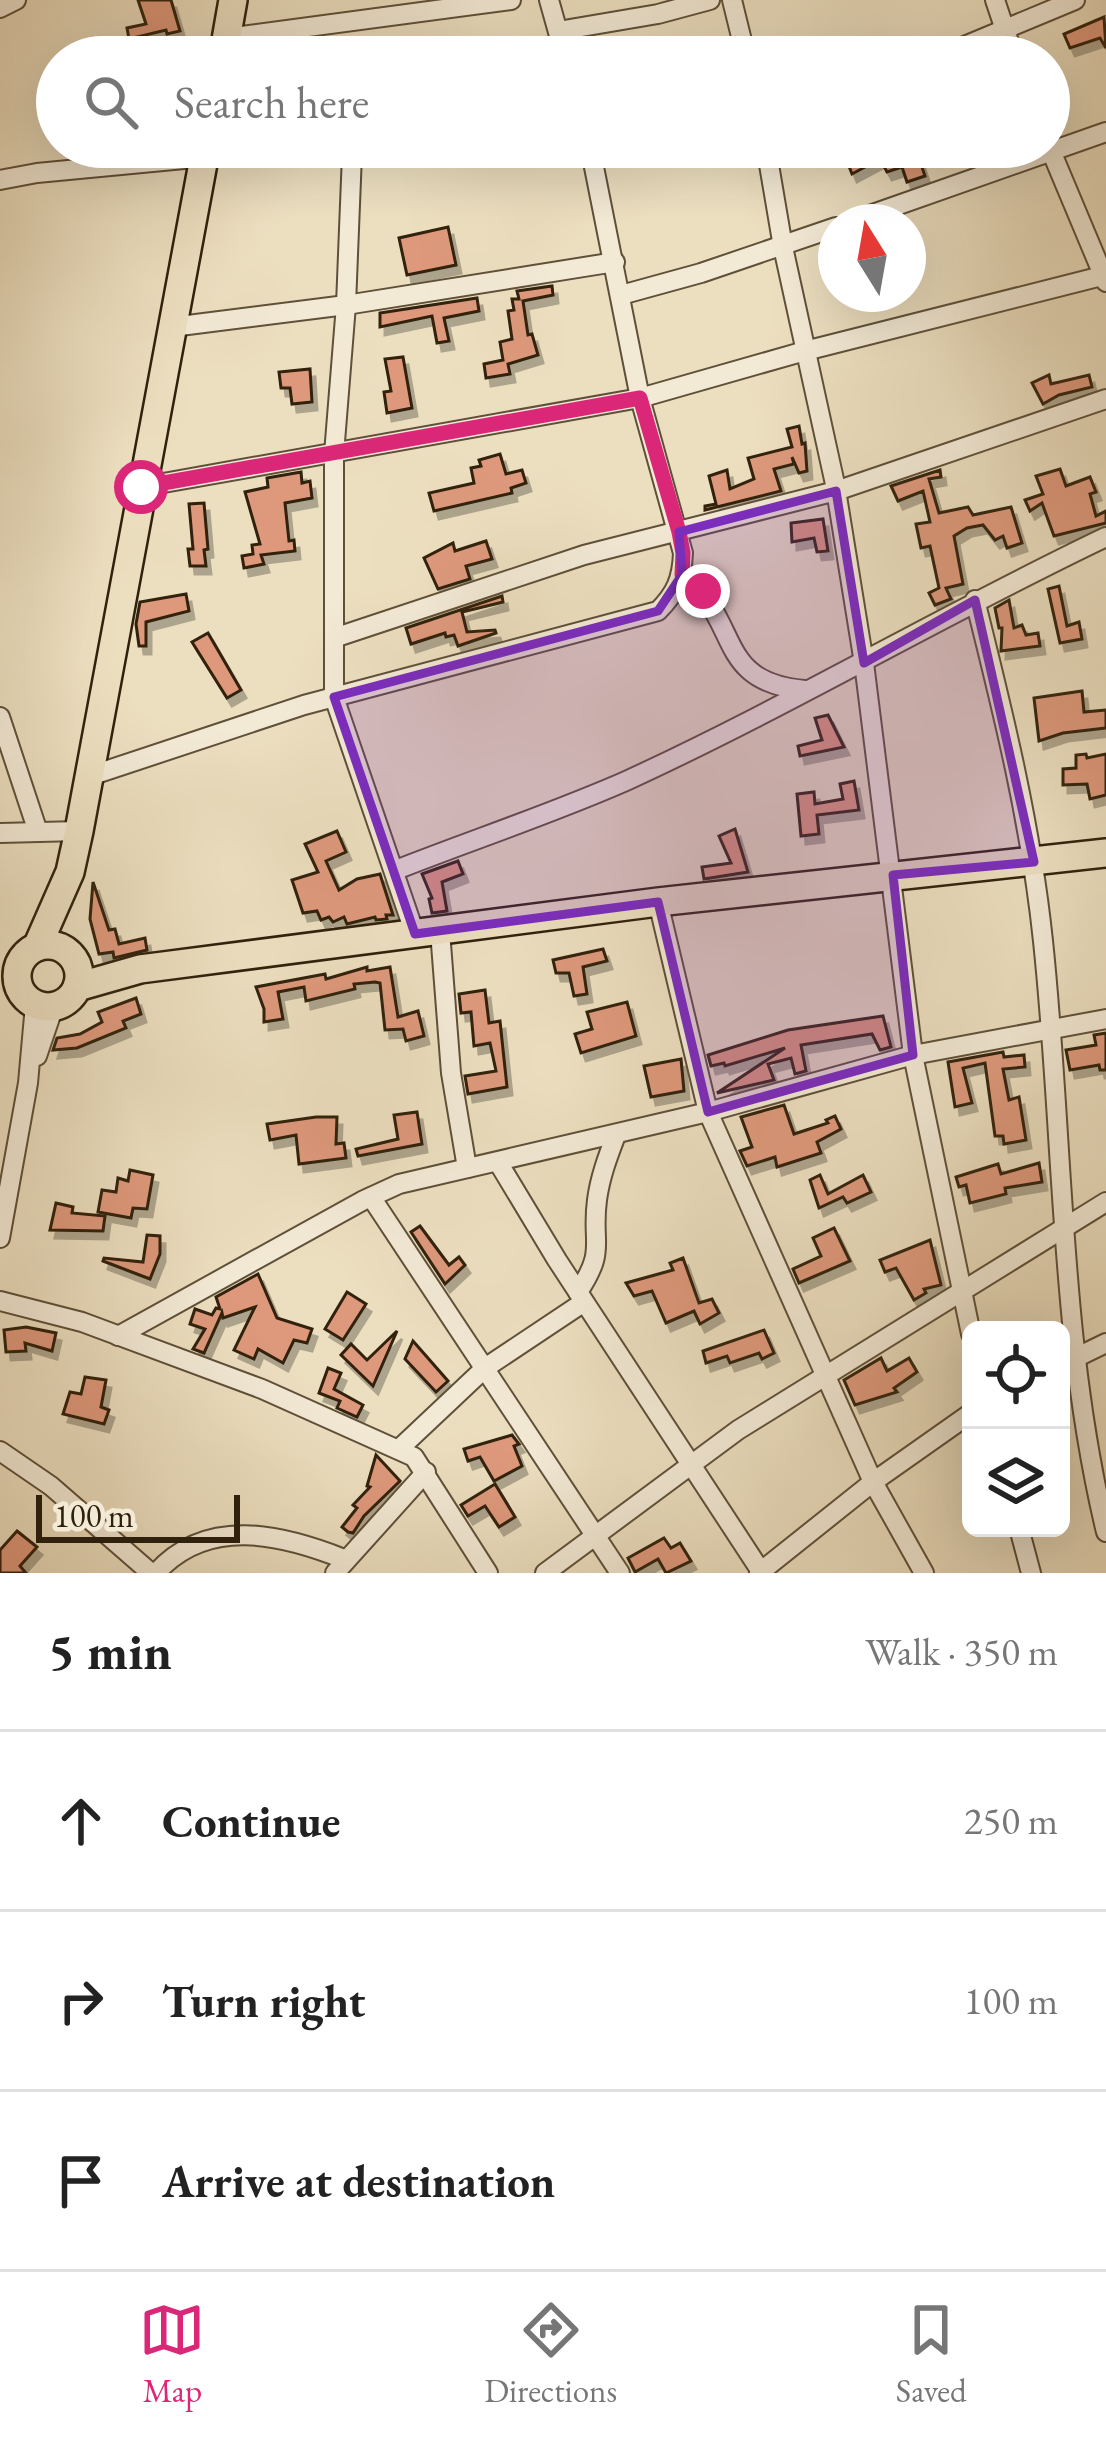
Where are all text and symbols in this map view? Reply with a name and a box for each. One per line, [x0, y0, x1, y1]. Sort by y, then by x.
search box [36, 36, 1070, 168]
icon: search [78, 69, 144, 135]
text: Search here [174, 73, 369, 131]
north arrow [818, 204, 926, 312]
route start [114, 460, 168, 514]
route end [676, 564, 730, 618]
map controls [962, 1321, 1070, 1537]
button: locate [962, 1321, 1070, 1429]
button: layers [962, 1429, 1070, 1537]
scale bar [36, 1489, 240, 1542]
text: 100 m [54, 1494, 134, 1537]
text: 5 min [48, 1618, 172, 1684]
text: Walk · 350 m [865, 1626, 1058, 1677]
icon: ahead [48, 1788, 114, 1854]
text: Continue [162, 1792, 340, 1850]
text: 250 m [964, 1795, 1058, 1846]
icon: right [48, 1968, 114, 2034]
text: Turn right [162, 1972, 365, 2030]
text: 100 m [964, 1975, 1058, 2026]
icon: arrive [48, 2148, 114, 2214]
text: Arrive at destination [162, 2152, 555, 2210]
tab: Map [139, 2297, 205, 2412]
tab: Directions [484, 2297, 617, 2412]
tab: Saved [896, 2297, 967, 2412]

